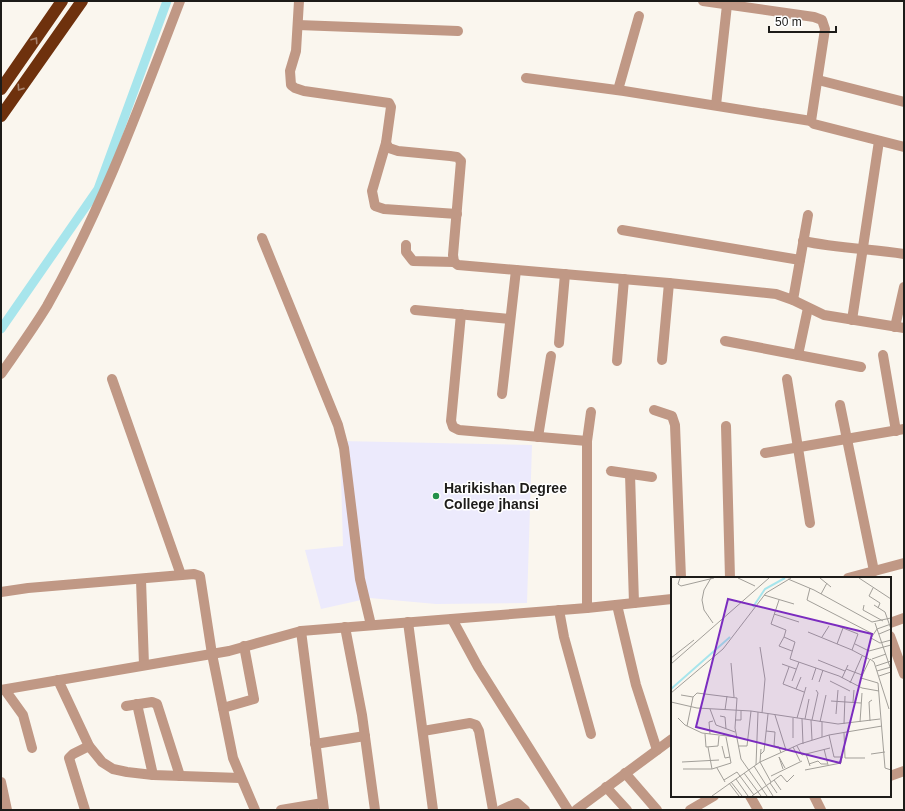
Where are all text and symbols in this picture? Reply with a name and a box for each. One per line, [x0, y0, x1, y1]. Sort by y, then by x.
scale bar [769, 8, 836, 34]
text: 50 m [775, 15, 802, 29]
one-way arrow [30, 37, 38, 44]
one-way arrow [17, 84, 25, 91]
place label: Harikishan Degree College jhansi [444, 480, 567, 512]
marker: Harikishan Degree College jhansi [431, 491, 441, 501]
inset map [671, 577, 891, 797]

